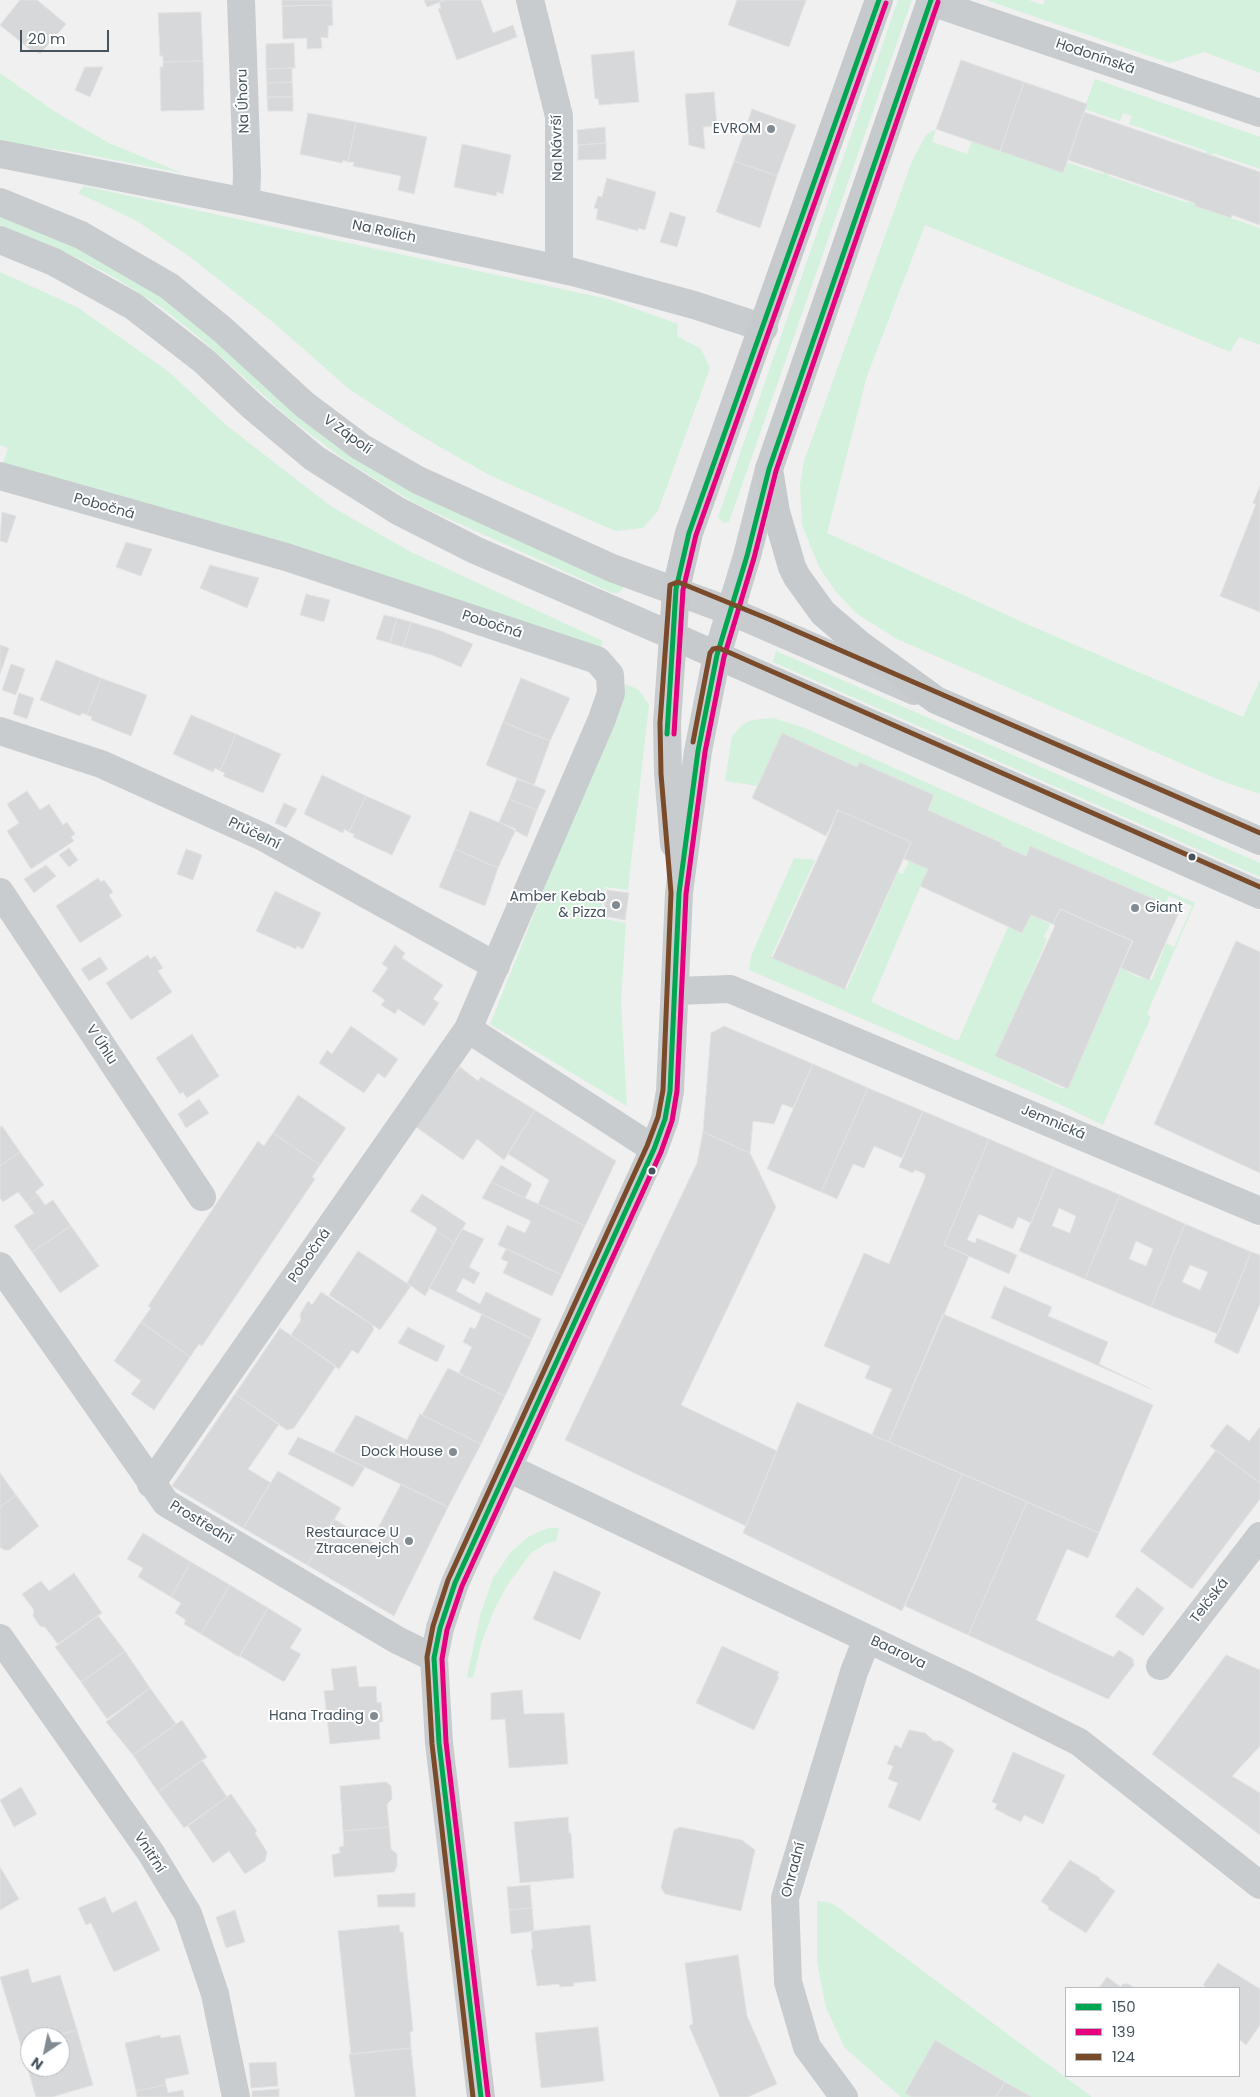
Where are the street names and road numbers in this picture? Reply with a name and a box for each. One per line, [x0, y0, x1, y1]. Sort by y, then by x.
street label: Hodonínská [1053, 36, 1137, 78]
street label: Na Úhoru [234, 68, 254, 134]
street label: Na Návrší [549, 115, 567, 181]
street label: Na Rolích [351, 217, 417, 247]
street label: V Zápolí [320, 412, 374, 458]
street label: Pobočná [72, 490, 136, 524]
street label: Pobočná [460, 607, 524, 643]
street label: Průčelní [225, 814, 283, 854]
street label: V Úhlu [82, 1022, 120, 1068]
street label: Jemnická [1018, 1102, 1088, 1144]
street label: Pobočná [285, 1226, 335, 1286]
street label: Prostřední [166, 1498, 236, 1548]
street label: Telčská [1187, 1575, 1233, 1627]
street label: Baarova [868, 1633, 928, 1673]
street label: Vnitřní [130, 1830, 168, 1876]
street label: Ohradní [779, 1841, 809, 1899]

